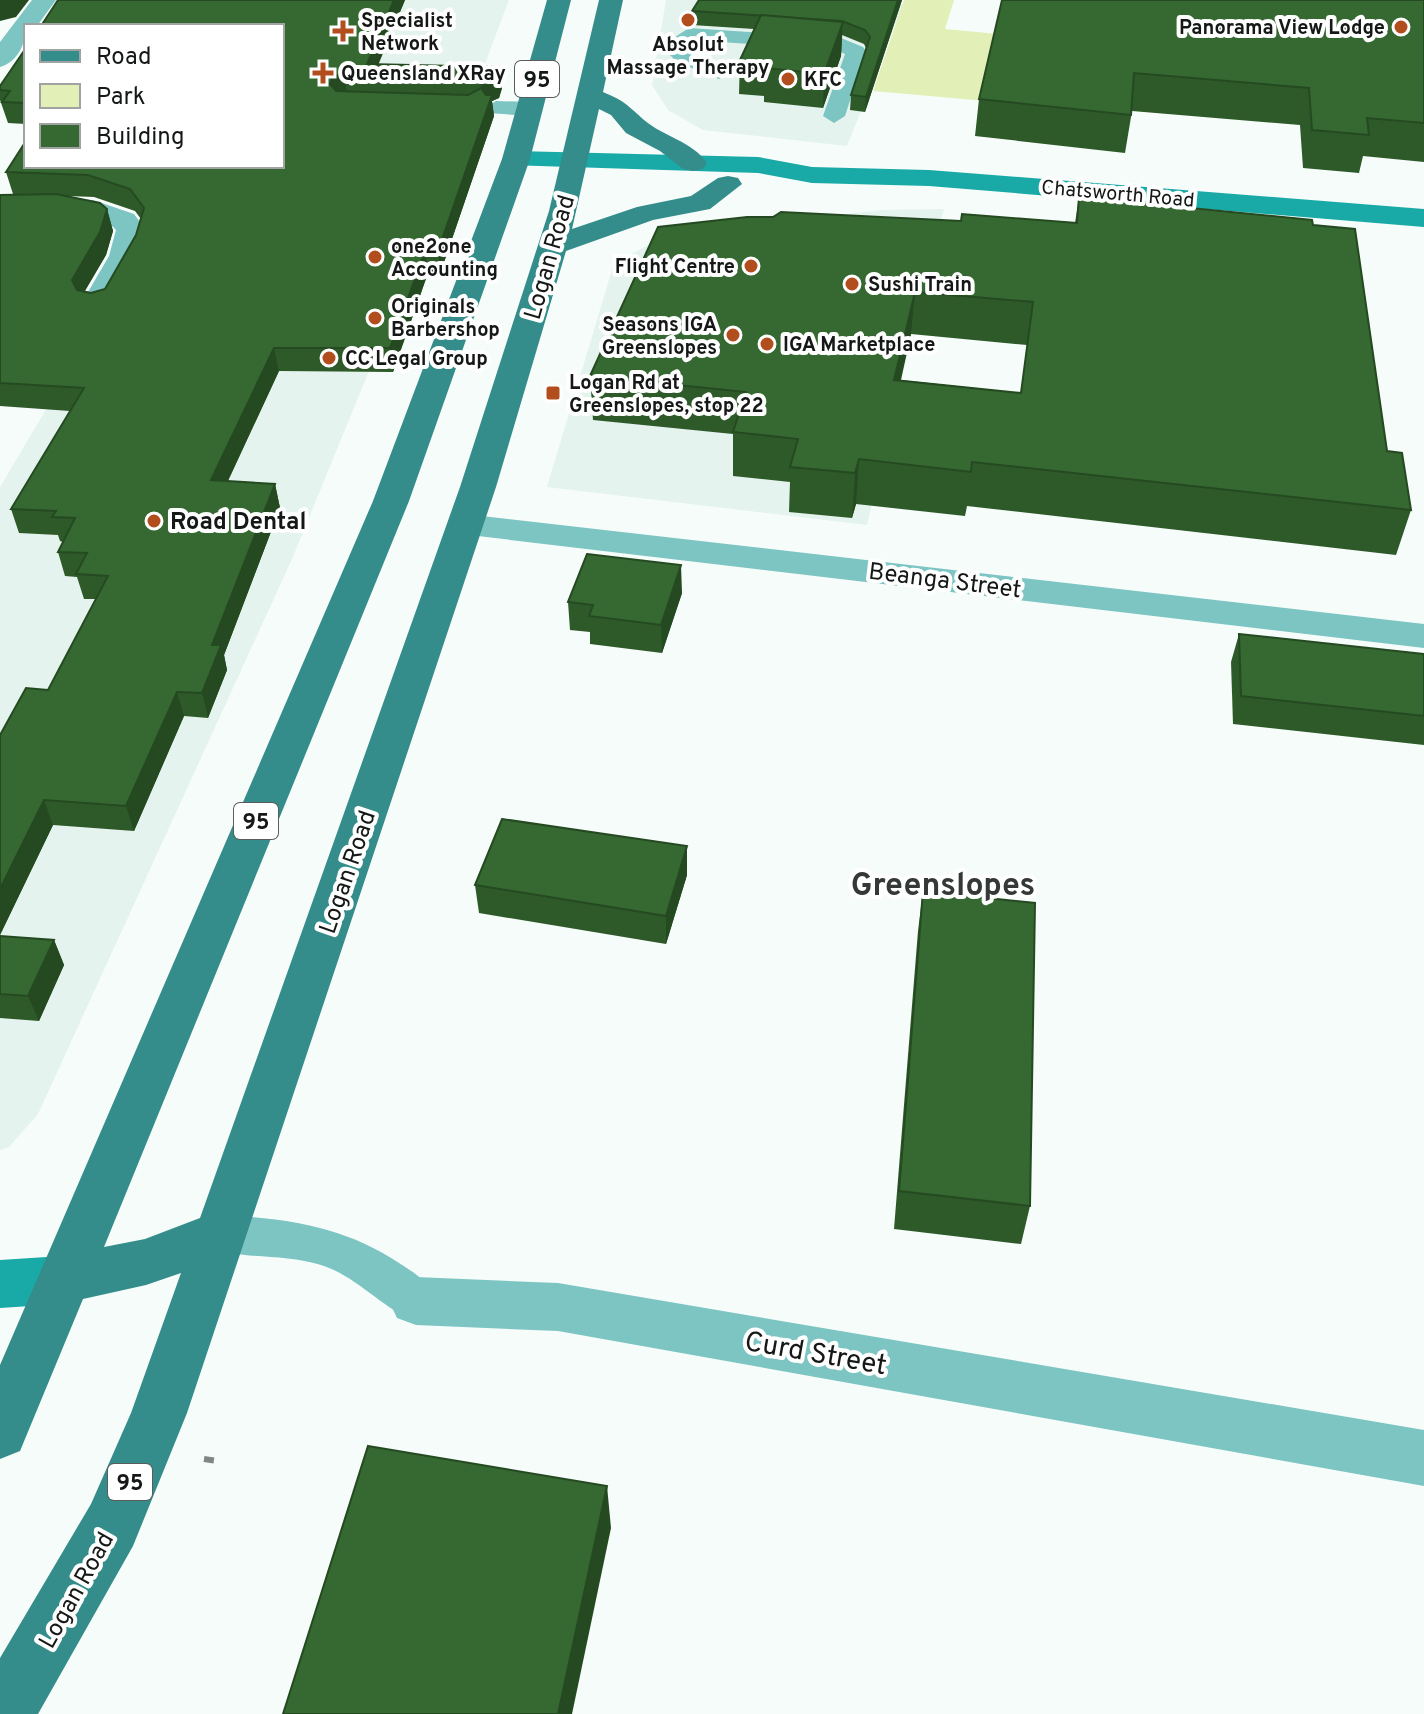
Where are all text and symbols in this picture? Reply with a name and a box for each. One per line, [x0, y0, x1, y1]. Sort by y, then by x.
place label: Specialist Network [361, 9, 453, 58]
marker: Absolut Massage Therapy [679, 11, 697, 29]
place label: Panorama View Lodge [1179, 16, 1385, 42]
marker: Panorama View Lodge [1392, 18, 1410, 36]
marker: Specialist Network [332, 20, 354, 42]
legend [24, 24, 284, 168]
place label: Absolut Massage Therapy [607, 33, 769, 82]
text: Road [96, 43, 152, 73]
road number: 95 [515, 61, 559, 97]
marker: Queensland XRay [312, 62, 334, 84]
place label: Queensland XRay [341, 62, 506, 88]
place label: KFC [804, 68, 842, 94]
marker: KFC [779, 70, 797, 88]
text: Park [96, 83, 146, 113]
text: Building [96, 123, 185, 153]
street label: Chatsworth Road [1040, 175, 1196, 215]
street label: Logan Road [519, 192, 583, 323]
place label: one2one Accounting [391, 235, 498, 284]
marker: one2one Accounting [366, 248, 384, 266]
place label: Flight Centre [615, 255, 735, 281]
marker: Flight Centre [742, 257, 760, 275]
place label: Sushi Train [868, 273, 972, 299]
marker: Sushi Train [843, 275, 861, 293]
place label: Originals Barbershop [391, 295, 500, 344]
marker: Originals Barbershop [366, 309, 384, 327]
place label: Seasons IGA Greenslopes [602, 313, 717, 362]
marker: Seasons IGA Greenslopes [724, 326, 742, 344]
place label: IGA Marketplace [783, 333, 935, 359]
marker: IGA Marketplace [758, 335, 776, 353]
place label: CC Legal Group [345, 347, 488, 373]
marker: CC Legal Group [320, 349, 338, 367]
place label: Logan Rd at Greenslopes, stop 22 [569, 371, 764, 420]
marker: Logan Rd at Greenslopes, stop 22 [544, 384, 562, 402]
place label: Road Dental [170, 508, 306, 538]
marker: Road Dental [145, 512, 163, 530]
street label: Beanga Street [867, 558, 1023, 606]
road number: 95 [234, 803, 278, 839]
street label: Logan Road [314, 807, 384, 938]
district label: Greenslopes [851, 867, 1035, 907]
street label: Curd Street [742, 1325, 889, 1385]
road number: 95 [108, 1464, 152, 1500]
street label: Logan Road [33, 1527, 122, 1654]

